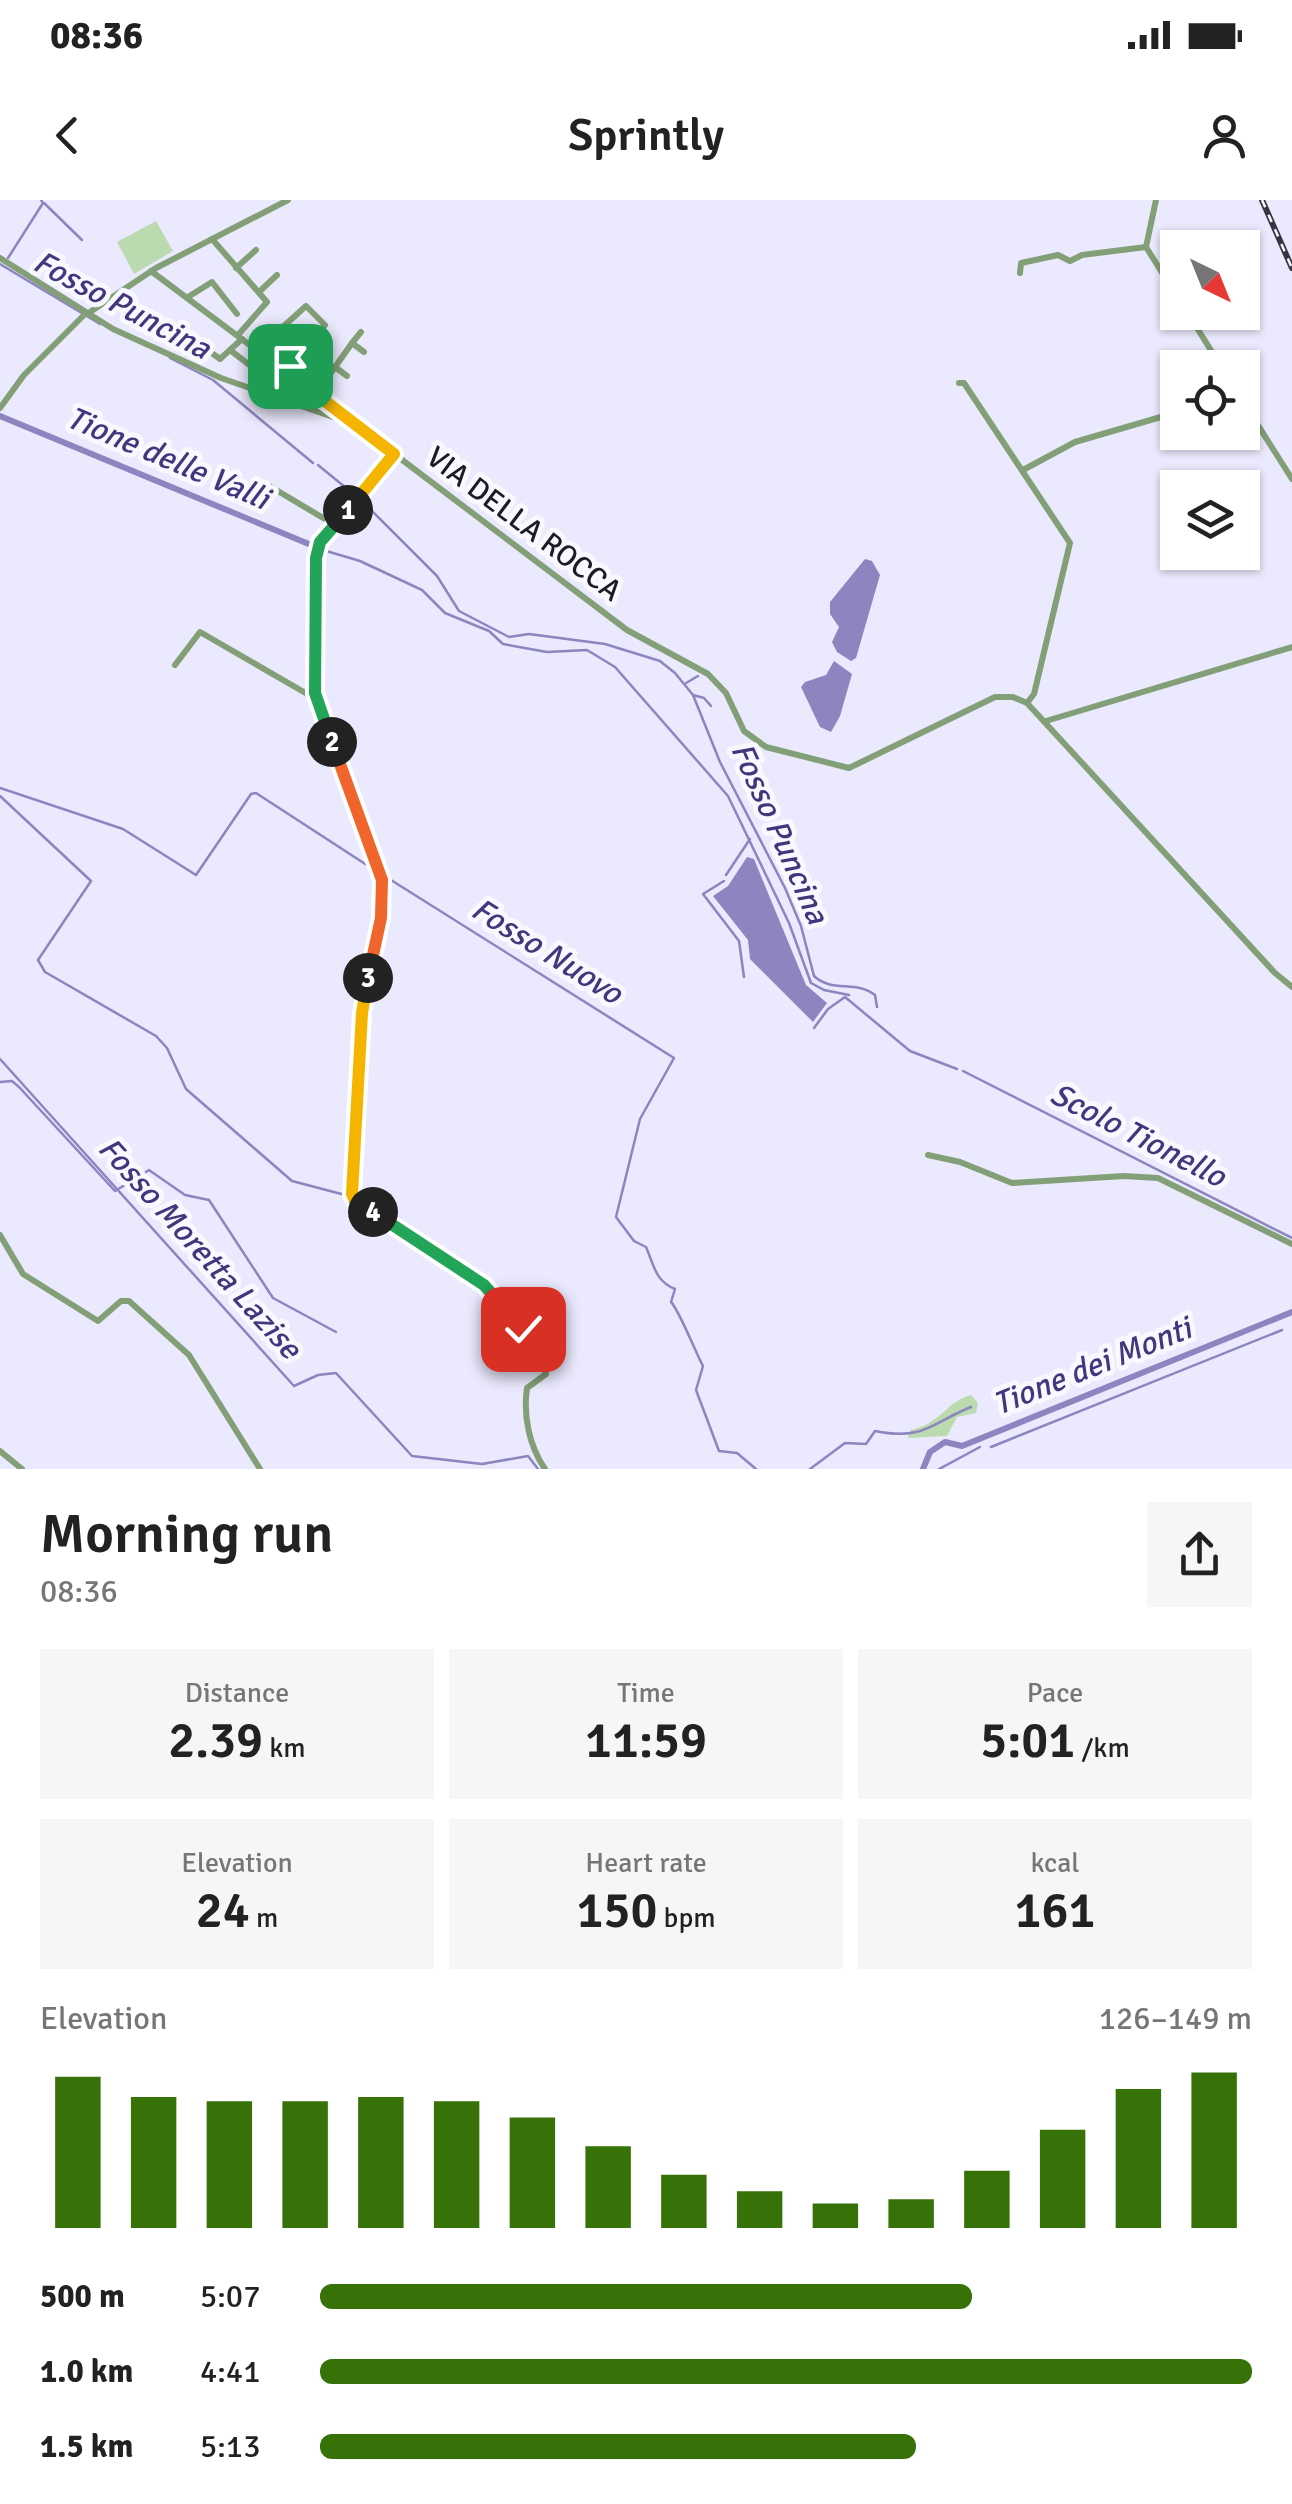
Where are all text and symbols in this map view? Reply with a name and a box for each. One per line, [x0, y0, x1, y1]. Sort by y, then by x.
text: 08:36 [50, 12, 143, 59]
icon: back [40, 108, 95, 163]
text: Sprintly [568, 108, 724, 163]
icon: person [1197, 108, 1252, 163]
north arrow [1160, 230, 1260, 330]
map controls [1160, 230, 1260, 570]
water label: Fosso Puncina [27, 242, 218, 368]
pin [248, 324, 333, 409]
icon: arrive [263, 339, 318, 394]
button: locate [1160, 350, 1260, 450]
water label: Tione delle Valli [61, 398, 278, 519]
street label: VIA DELLA ROCCA [419, 439, 629, 609]
button: layers [1160, 470, 1260, 570]
pin: 1 [323, 485, 373, 535]
text: 1 [340, 493, 356, 527]
pin: 2 [307, 717, 357, 767]
text: 2 [324, 725, 340, 759]
water label: Fosso Puncina [723, 736, 838, 930]
water label: Fosso Nuovo [464, 889, 631, 1013]
pin: 3 [343, 953, 393, 1003]
text: 3 [360, 961, 376, 995]
water label: Scolo Tionello [1044, 1074, 1233, 1196]
water label: Fosso Moretta Lazise [90, 1129, 311, 1368]
pin: 4 [348, 1187, 398, 1237]
text: 4 [365, 1195, 381, 1229]
pin [481, 1287, 566, 1372]
icon: check [496, 1302, 551, 1357]
water label: Tione dei Monti [987, 1307, 1200, 1423]
text: Morning run [40, 1500, 333, 1568]
button: share [1147, 1502, 1252, 1607]
text: 08:36 [40, 1572, 118, 1611]
text: Distance [185, 1676, 289, 1710]
text: Time [617, 1676, 675, 1710]
text: Pace [1027, 1676, 1083, 1710]
text: 2.39 [168, 1710, 263, 1772]
text: 11:59 [585, 1710, 707, 1772]
text: 5:01 [980, 1710, 1075, 1772]
text: km [263, 1731, 306, 1765]
text: /km [1075, 1731, 1130, 1765]
text: Elevation [181, 1846, 293, 1880]
text: Heart rate [585, 1846, 707, 1880]
text: kcal [1030, 1846, 1080, 1880]
text: 24 [196, 1880, 250, 1942]
text: 150 [576, 1880, 657, 1942]
text: 161 [1014, 1880, 1096, 1942]
text: m [250, 1901, 278, 1935]
text: bpm [657, 1901, 716, 1935]
text: Elevation [40, 1999, 167, 2038]
text: 126–149 m [1099, 1999, 1252, 2038]
text: 500 m [40, 2277, 125, 2316]
text: 5:07 [200, 2277, 260, 2316]
text: 1.0 km [40, 2352, 133, 2391]
text: 4:41 [200, 2352, 260, 2391]
text: 1.5 km [40, 2427, 133, 2466]
text: 5:13 [200, 2427, 260, 2466]

